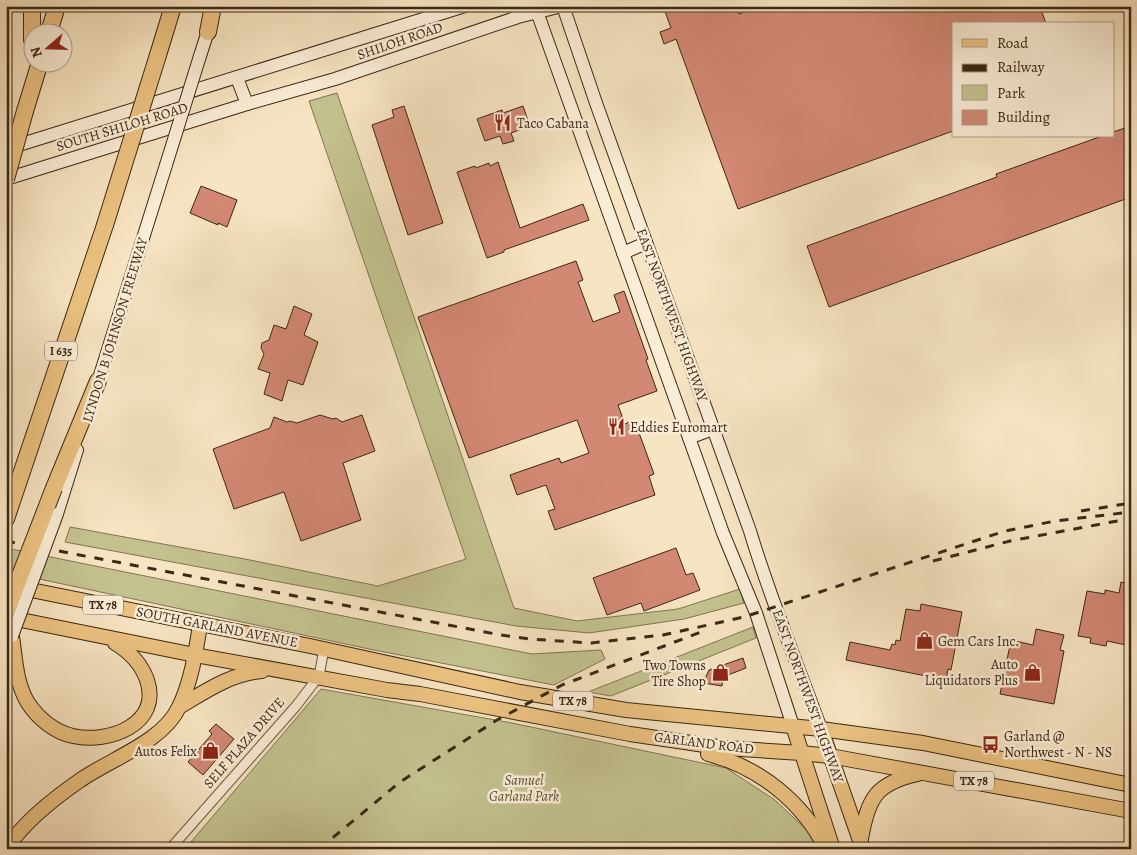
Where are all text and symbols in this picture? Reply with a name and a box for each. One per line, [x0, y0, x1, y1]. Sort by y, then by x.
street label: SHILOH ROAD [355, 17, 445, 64]
north arrow [22, 22, 72, 72]
legend [952, 22, 1114, 138]
text: Road [997, 33, 1029, 53]
text: N [26, 44, 47, 60]
text: Railway [997, 57, 1045, 77]
text: Park [997, 83, 1026, 103]
street label: SOUTH SHILOH ROAD [54, 98, 190, 156]
text: Building [997, 107, 1050, 127]
restaurant icon: Taco Cabana [493, 113, 513, 133]
place label: Taco Cabana [517, 114, 590, 133]
street label: EAST NORTHWEST HIGHWAY [632, 226, 712, 405]
street label: LYNDON B JOHNSON FREEWAY [78, 235, 152, 425]
road number: I 635 [45, 342, 77, 361]
restaurant icon: Eddies Euromart [606, 417, 626, 437]
place label: Eddies Euromart [630, 418, 728, 437]
road number: TX 78 [83, 596, 123, 614]
street label: SOUTH GARLAND AVENUE [135, 602, 299, 652]
street label: EAST NORTHWEST HIGHWAY [768, 607, 848, 786]
shop icon: Gem Cars Inc. [914, 631, 934, 651]
place label: Gem Cars Inc. [938, 632, 1019, 651]
place label: Auto Liquidators Plus [924, 655, 1018, 690]
place label: Two Towns Tire Shop [643, 656, 706, 691]
shop icon: Auto Liquidators Plus [1022, 662, 1042, 682]
shop icon: Two Towns Tire Shop [710, 663, 730, 683]
road number: TX 78 [553, 691, 593, 710]
street label: SELF PLAZA DRIVE [199, 693, 289, 793]
street label: GARLAND ROAD [653, 727, 755, 759]
place label: Garland @ Northwest - N - NS [1004, 727, 1112, 762]
bus stop icon: Garland @ Northwest - N - NS [980, 734, 1000, 754]
shop icon: Autos Felix [201, 741, 221, 761]
place label: Autos Felix [134, 742, 197, 761]
park label: Samuel Garland Park [489, 771, 559, 806]
road number: TX 78 [954, 771, 994, 790]

